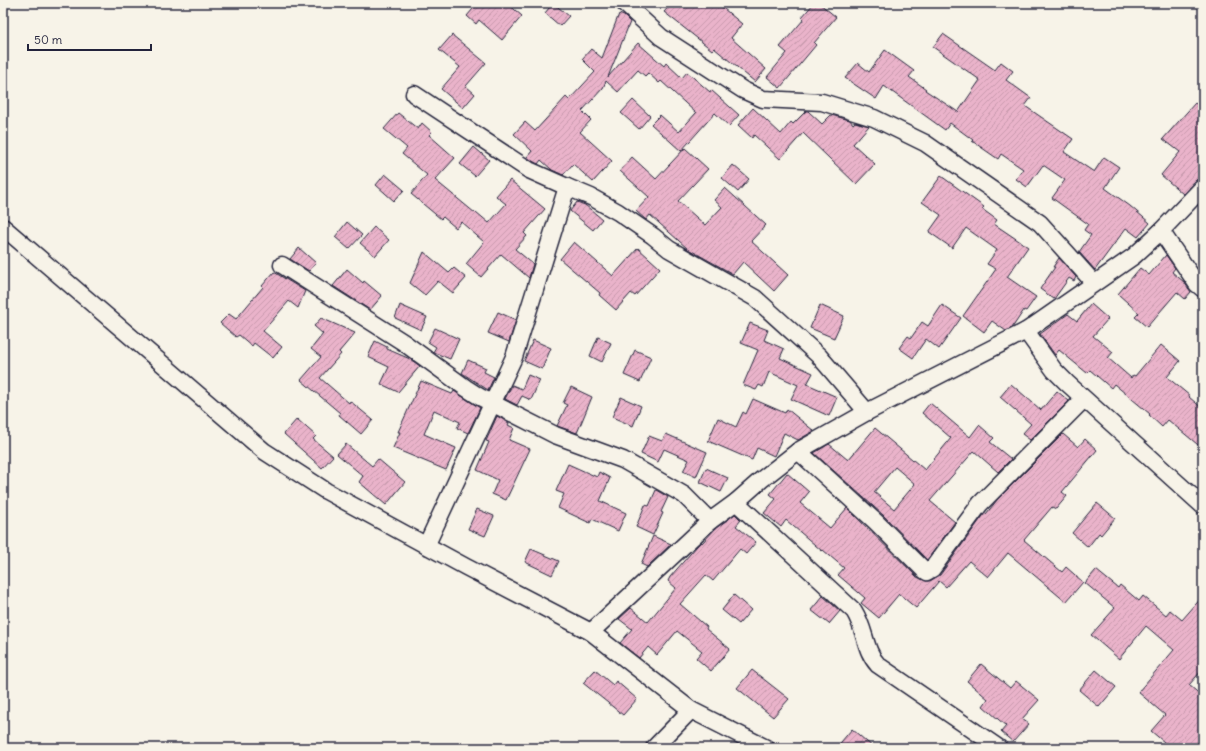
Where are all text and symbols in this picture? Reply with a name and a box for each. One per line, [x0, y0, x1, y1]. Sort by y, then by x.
scale bar [28, 26, 151, 52]
text: 50 m [34, 32, 63, 47]

